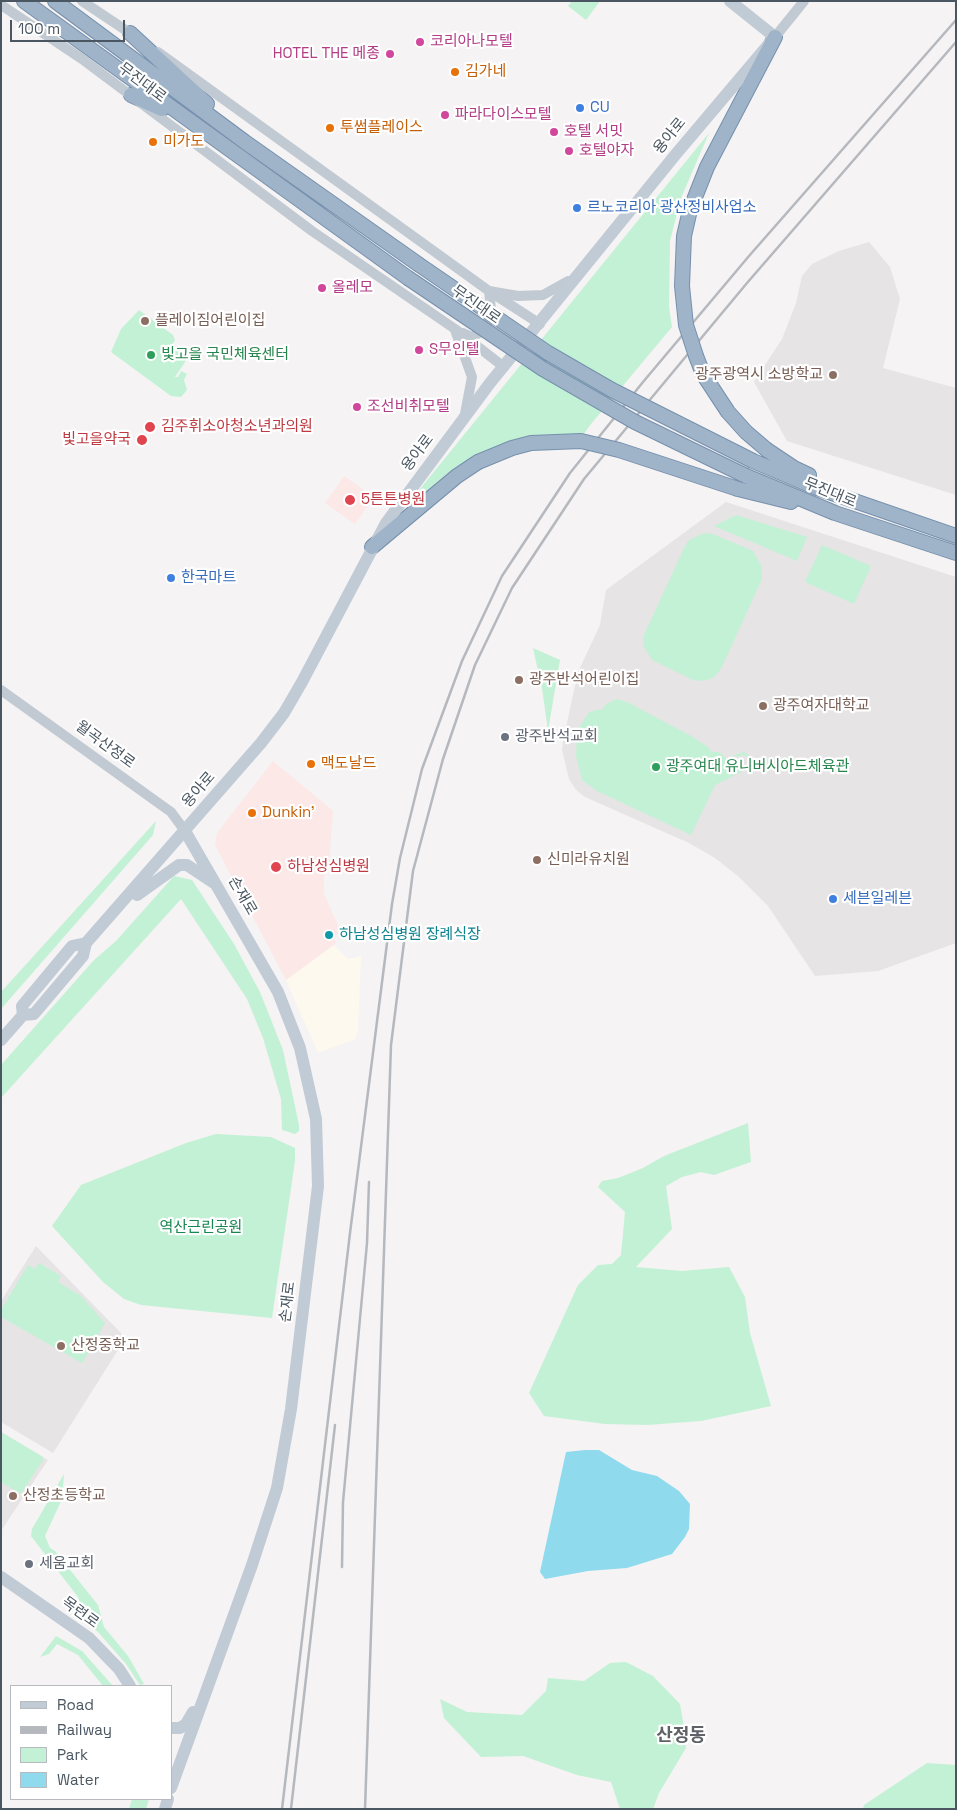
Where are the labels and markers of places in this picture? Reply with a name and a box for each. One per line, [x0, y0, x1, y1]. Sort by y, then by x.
place label: 코리아나모텔 [430, 33, 513, 51]
marker: 코리아나모텔 [414, 36, 426, 48]
place label: HOTEL THE 메종 [273, 45, 380, 63]
marker: HOTEL THE 메종 [384, 48, 396, 60]
place label: 김가네 [465, 63, 506, 81]
marker: 김가네 [449, 66, 461, 78]
place label: CU [590, 99, 610, 117]
marker: CU [574, 102, 586, 114]
place label: 파라다이스모텔 [455, 106, 552, 124]
marker: 파라다이스모텔 [439, 109, 451, 121]
place label: 투썸플레이스 [340, 119, 423, 137]
marker: 투썸플레이스 [324, 122, 336, 134]
place label: 호텔 서밋 [564, 123, 623, 141]
marker: 호텔 서밋 [548, 126, 560, 138]
place label: 미가도 [163, 133, 204, 151]
marker: 미가도 [147, 136, 159, 148]
place label: 호텔야자 [579, 142, 634, 160]
marker: 호텔야자 [563, 145, 575, 157]
place label: 르노코리아 광산정비사업소 [587, 199, 756, 217]
marker: 르노코리아 광산정비사업소 [571, 202, 583, 214]
place label: 올레모 [332, 279, 373, 297]
marker: 올레모 [316, 282, 328, 294]
place label: 플레이짐어린이집 [155, 312, 265, 330]
marker: 플레이짐어린이집 [139, 315, 151, 327]
place label: S무인텔 [429, 341, 480, 359]
marker: S무인텔 [413, 344, 425, 356]
place label: 빛고을 국민체육센터 [161, 346, 289, 364]
marker: 빛고을 국민체육센터 [145, 349, 157, 361]
place label: 광주광역시 소방학교 [695, 366, 823, 384]
marker: 광주광역시 소방학교 [827, 369, 839, 381]
place label: 조선비취모텔 [367, 398, 450, 416]
marker: 조선비취모텔 [351, 401, 363, 413]
place label: 김주휘소아청소년과의원 [161, 418, 313, 436]
marker: 김주휘소아청소년과의원 [143, 420, 157, 434]
place label: 빛고을약국 [62, 431, 131, 449]
marker: 빛고을약국 [135, 433, 149, 447]
place label: 5튼튼병원 [361, 491, 425, 509]
marker: 5튼튼병원 [343, 493, 357, 507]
place label: 한국마트 [181, 569, 236, 587]
marker: 한국마트 [165, 572, 177, 584]
place label: 광주반석어린이집 [529, 671, 639, 689]
marker: 광주반석어린이집 [513, 674, 525, 686]
place label: 광주여자대학교 [773, 697, 870, 715]
marker: 광주여자대학교 [757, 700, 769, 712]
place label: 광주반석교회 [515, 728, 598, 746]
marker: 광주반석교회 [499, 731, 511, 743]
place label: 맥도날드 [321, 755, 376, 773]
marker: 맥도날드 [305, 758, 317, 770]
place label: 광주여대 유니버시아드체육관 [666, 758, 849, 776]
marker: 광주여대 유니버시아드체육관 [650, 761, 662, 773]
place label: Dunkin' [262, 804, 315, 822]
marker: Dunkin' [246, 807, 258, 819]
place label: 신미라유치원 [547, 851, 630, 869]
marker: 신미라유치원 [531, 854, 543, 866]
place label: 하남성심병원 [287, 858, 370, 876]
marker: 하남성심병원 [269, 860, 283, 874]
place label: 세븐일레븐 [843, 890, 912, 908]
marker: 세븐일레븐 [827, 893, 839, 905]
place label: 하남성심병원 장례식장 [339, 926, 481, 944]
marker: 하남성심병원 장례식장 [323, 929, 335, 941]
place label: 산정중학교 [71, 1337, 140, 1355]
marker: 산정중학교 [55, 1340, 67, 1352]
place label: 산정초등학교 [23, 1487, 106, 1505]
marker: 산정초등학교 [7, 1490, 19, 1502]
place label: 세움교회 [39, 1555, 94, 1573]
marker: 세움교회 [23, 1558, 35, 1570]

